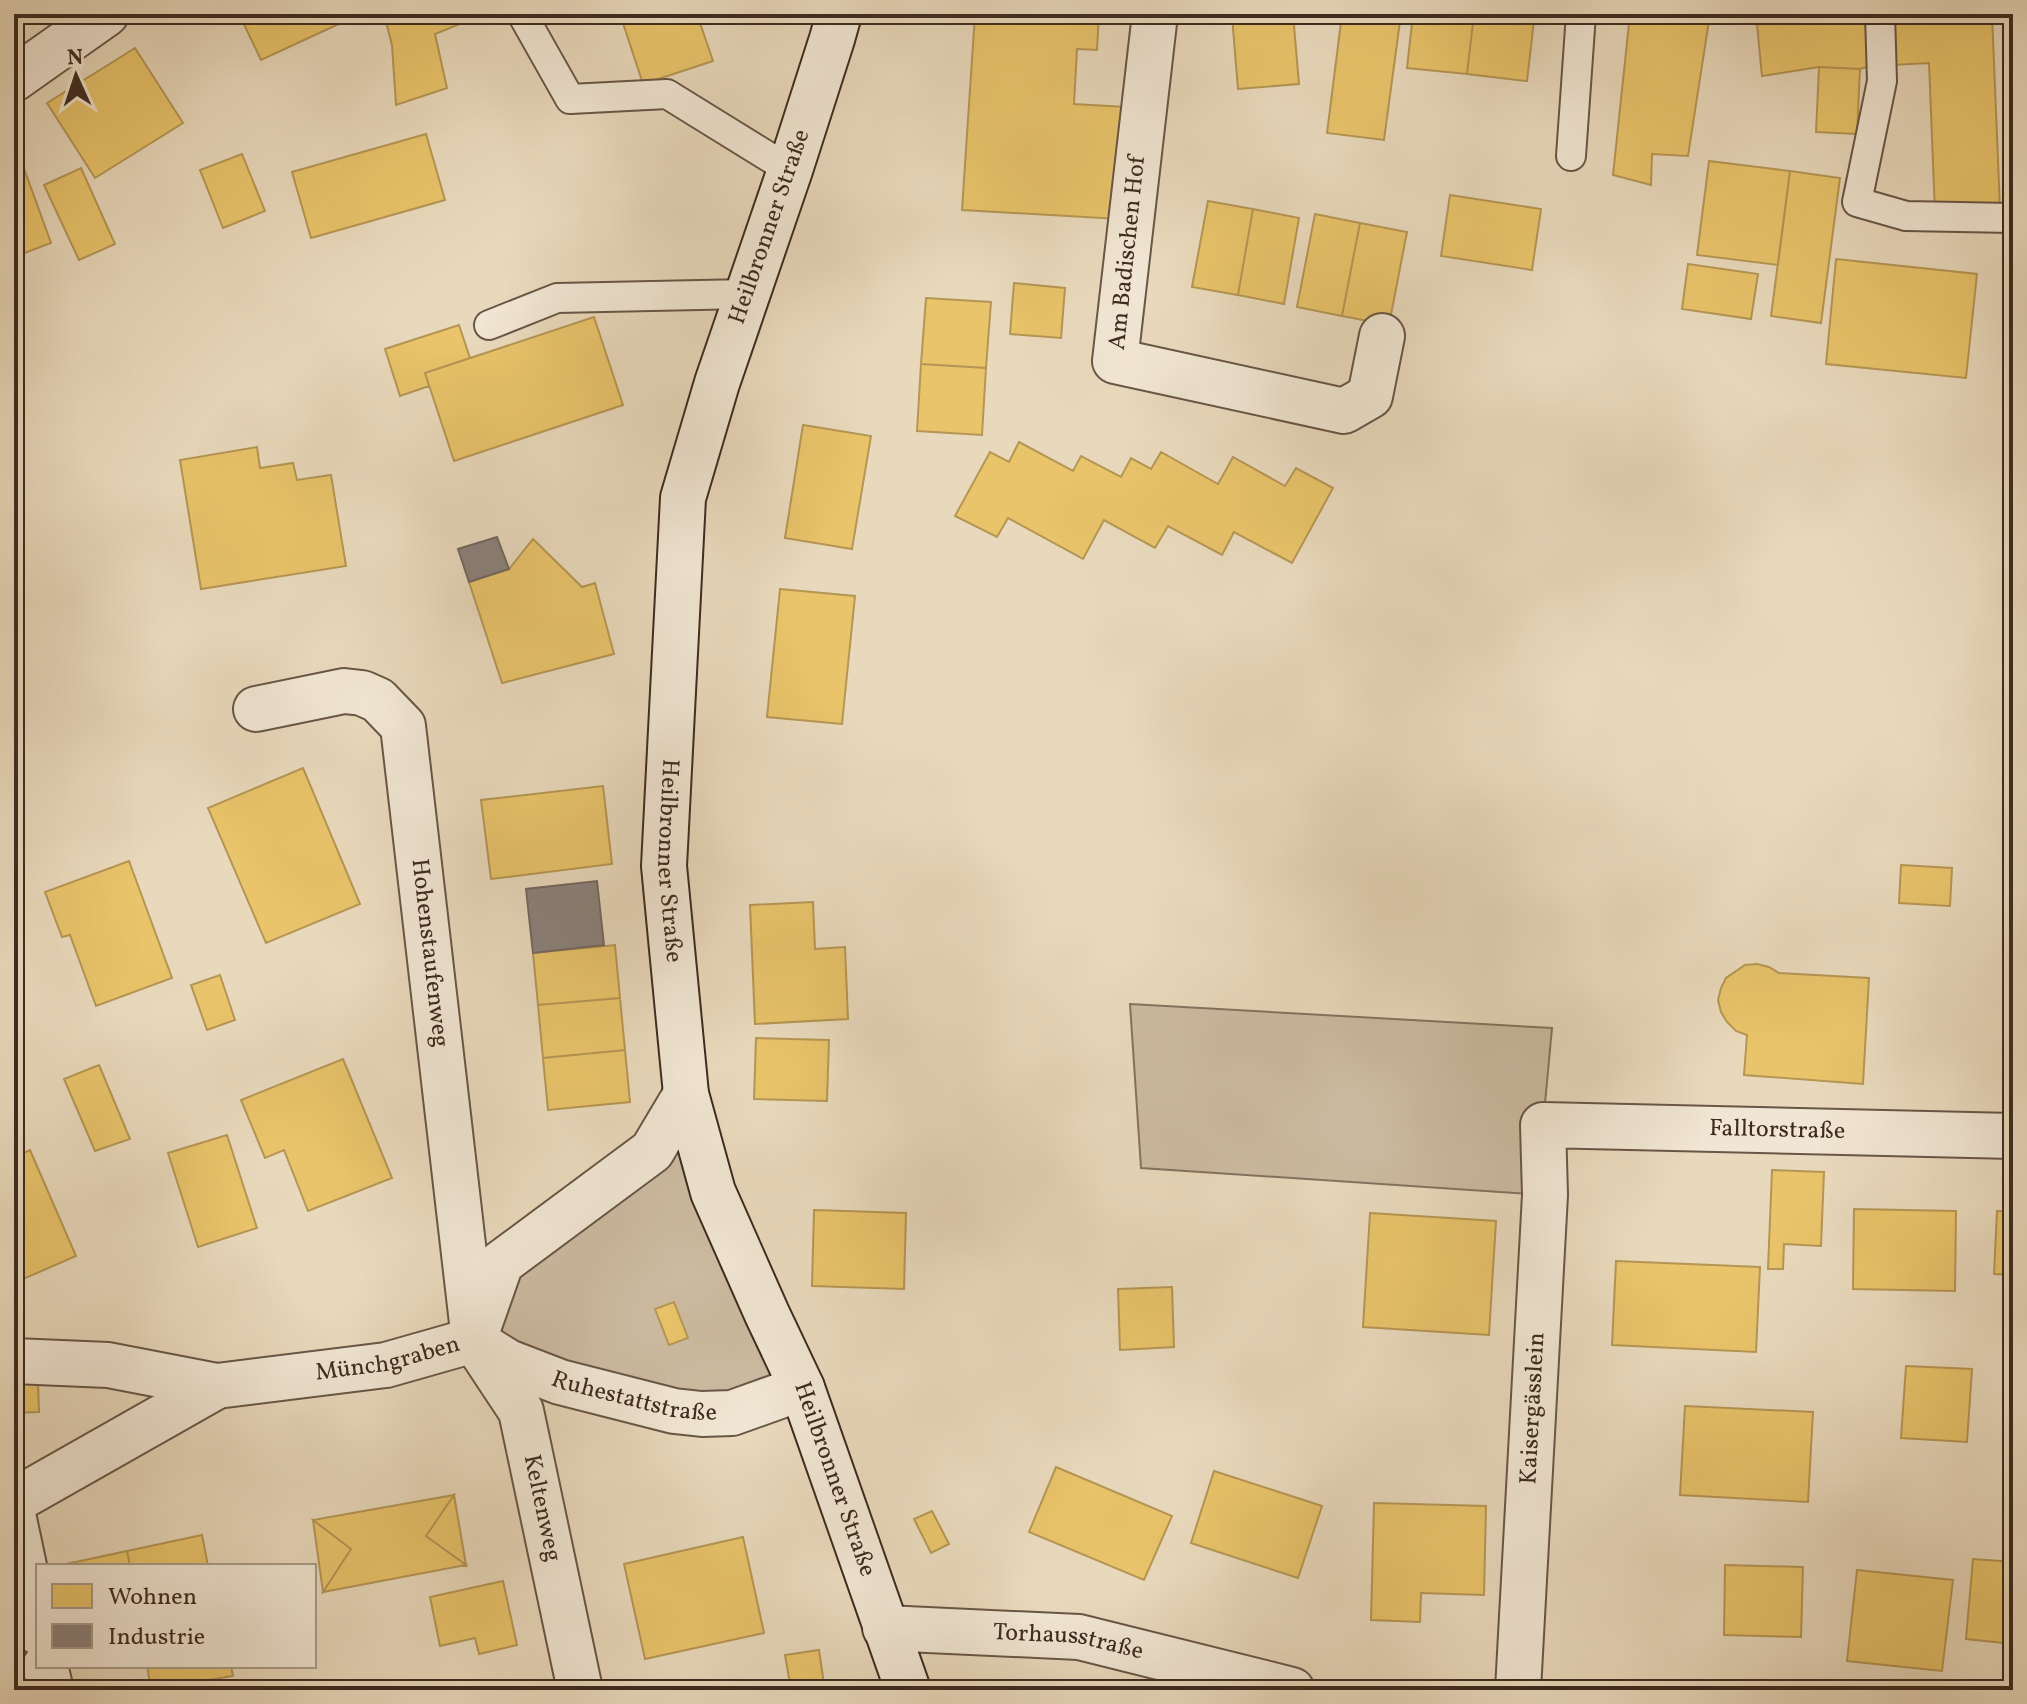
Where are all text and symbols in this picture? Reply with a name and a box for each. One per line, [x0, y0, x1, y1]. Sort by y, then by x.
north arrow [36, 36, 116, 116]
text: N [66, 43, 84, 74]
street label: Heilbronner Straße [721, 125, 819, 329]
street label: Am Badischen Hof [1101, 152, 1155, 352]
street label: Heilbronner Straße [647, 758, 690, 964]
street label: Hohenstaufenweg [401, 857, 457, 1049]
street label: Falltorstraße [1709, 1112, 1846, 1149]
street label: Münchgraben [313, 1328, 464, 1391]
street label: Kaisergässlein [1512, 1332, 1554, 1485]
street label: Ruhestattstraße [546, 1363, 717, 1431]
street label: Heilbronner Straße [784, 1377, 884, 1581]
street label: Keltenweg [514, 1451, 569, 1565]
legend [36, 1564, 316, 1668]
text: Wohnen [108, 1581, 197, 1615]
street label: Torhausstraße [992, 1616, 1147, 1669]
text: Industrie [108, 1621, 205, 1655]

